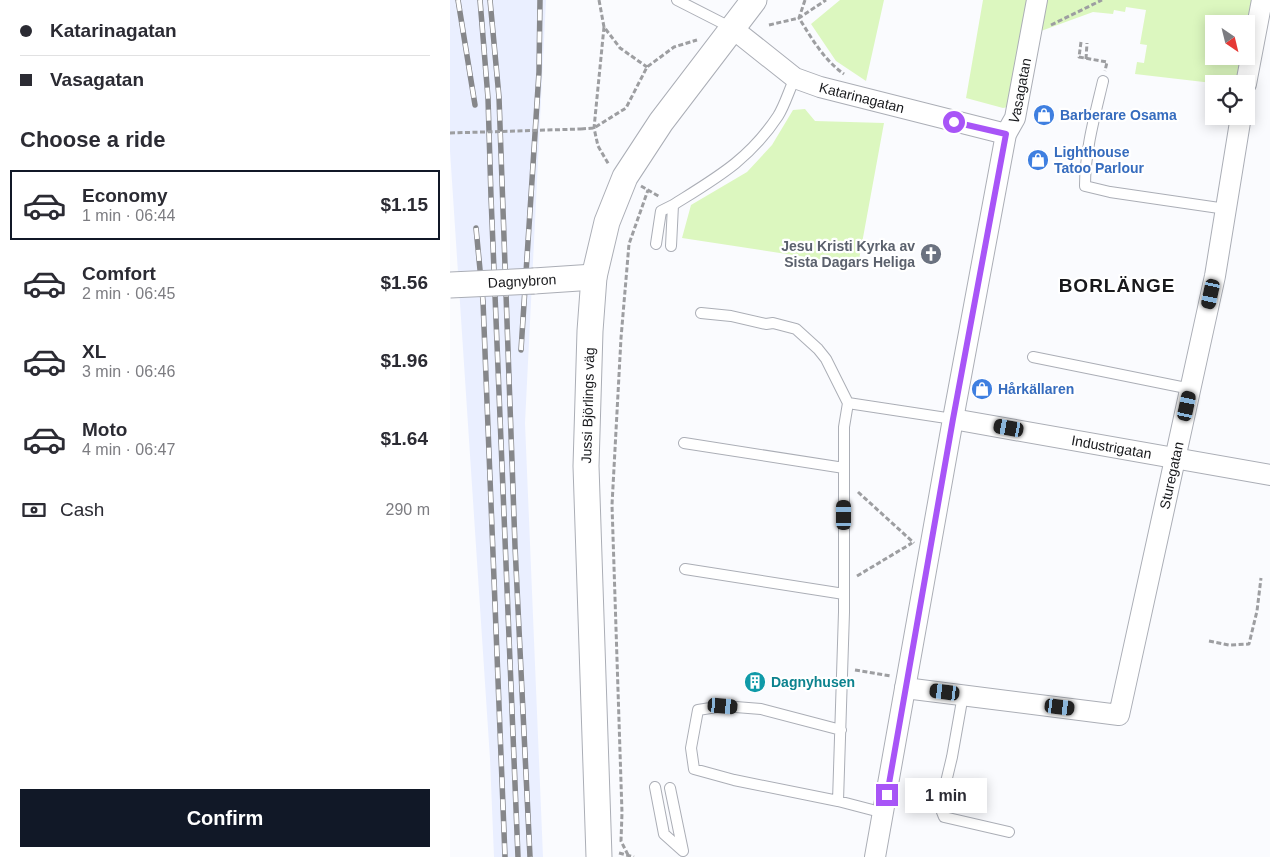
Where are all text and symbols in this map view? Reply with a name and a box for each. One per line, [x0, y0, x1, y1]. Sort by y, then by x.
north arrow [1205, 15, 1255, 65]
map controls [1205, 15, 1255, 125]
text: Katarinagatan [50, 20, 177, 41]
street label: Vasagatan [1006, 57, 1034, 126]
text: Vasagatan [50, 69, 144, 90]
button: locate [1205, 75, 1255, 125]
street label: Katarinagatan [817, 79, 906, 116]
shop icon: Barberare Osama [1032, 103, 1056, 127]
place label: Barberare Osama [1060, 107, 1177, 123]
route start [943, 111, 965, 133]
text: Choose a ride [20, 127, 165, 152]
place label: Lighthouse Tatoo Parlour [1054, 144, 1145, 176]
shop icon: Lighthouse Tatoo Parlour [1026, 148, 1050, 172]
icon: car [22, 183, 67, 228]
text: Economy [82, 185, 168, 206]
text: $1.15 [380, 194, 428, 215]
text: 1 min · 06:44 [82, 207, 175, 224]
place label: Jesu Kristi Kyrka av Sista Dagars Heliga [781, 238, 915, 270]
church icon: Jesu Kristi Kyrka av Sista Dagars Heliga [919, 242, 943, 266]
icon: car [22, 261, 67, 306]
text: Comfort [82, 263, 156, 284]
street label: Dagnybron [487, 271, 557, 291]
text: $1.56 [380, 272, 428, 293]
district label: BORLÄNGE [1059, 275, 1175, 296]
car [1200, 278, 1221, 310]
text: 2 min · 06:45 [82, 285, 175, 302]
icon: car [22, 339, 67, 384]
text: XL [82, 341, 106, 362]
street label: Jussi Björlings väg [578, 347, 598, 463]
text: $1.96 [380, 350, 428, 371]
text: 3 min · 06:46 [82, 363, 175, 380]
shop icon: Hårkällaren [970, 377, 994, 401]
place label: Hårkällaren [998, 381, 1074, 397]
car [1176, 390, 1197, 422]
icon: car [22, 417, 67, 462]
car [992, 418, 1025, 438]
text: Moto [82, 419, 127, 440]
text: $1.64 [380, 428, 428, 449]
street label: Industrigatan [1070, 432, 1153, 462]
street label: Sturegatan [1156, 440, 1187, 511]
text: 4 min · 06:47 [82, 441, 175, 458]
icon: cash [20, 496, 48, 524]
text: Cash [60, 499, 104, 520]
car [836, 500, 851, 530]
text: 290 m [386, 501, 430, 518]
building icon: Dagnyhusen [743, 670, 767, 694]
place label: Dagnyhusen [771, 674, 855, 690]
car [929, 683, 960, 701]
car [707, 697, 738, 715]
car [1044, 698, 1075, 716]
callout: 1 min [904, 778, 987, 812]
route end [876, 784, 898, 806]
text: 1 min [925, 787, 967, 804]
button: Confirm [20, 789, 430, 847]

